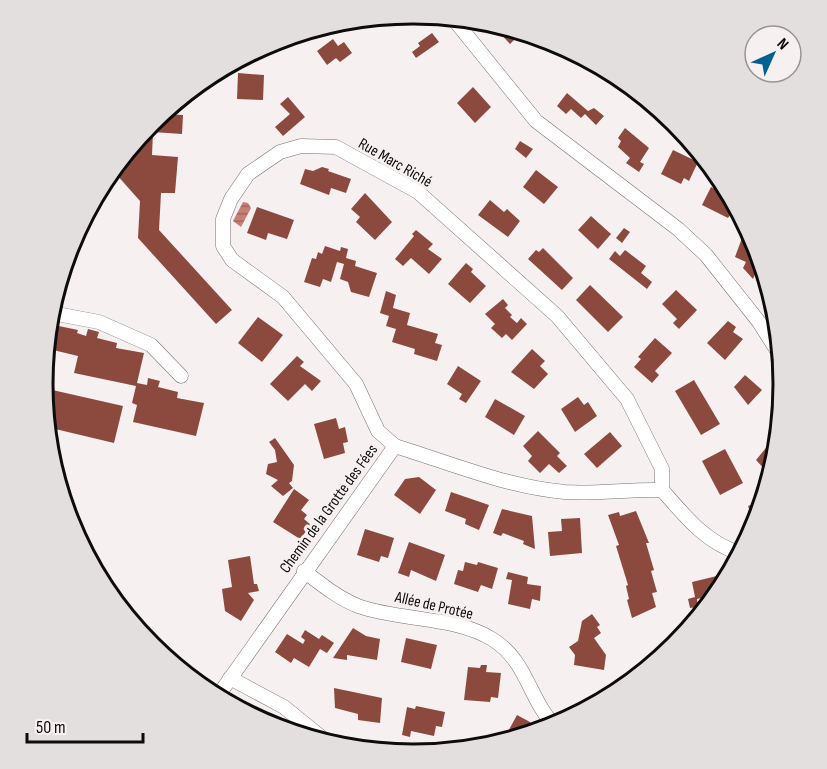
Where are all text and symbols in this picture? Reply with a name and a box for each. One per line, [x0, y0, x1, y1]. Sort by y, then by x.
north arrow [743, 24, 803, 84]
text: N [773, 35, 792, 54]
street label: Rue Marc Riché [355, 134, 435, 192]
street label: Chemin de la Grotte des Fées [276, 441, 382, 577]
street label: Allée de Protée [392, 588, 475, 624]
scale bar [27, 706, 142, 744]
text: 50 m [36, 717, 66, 738]

